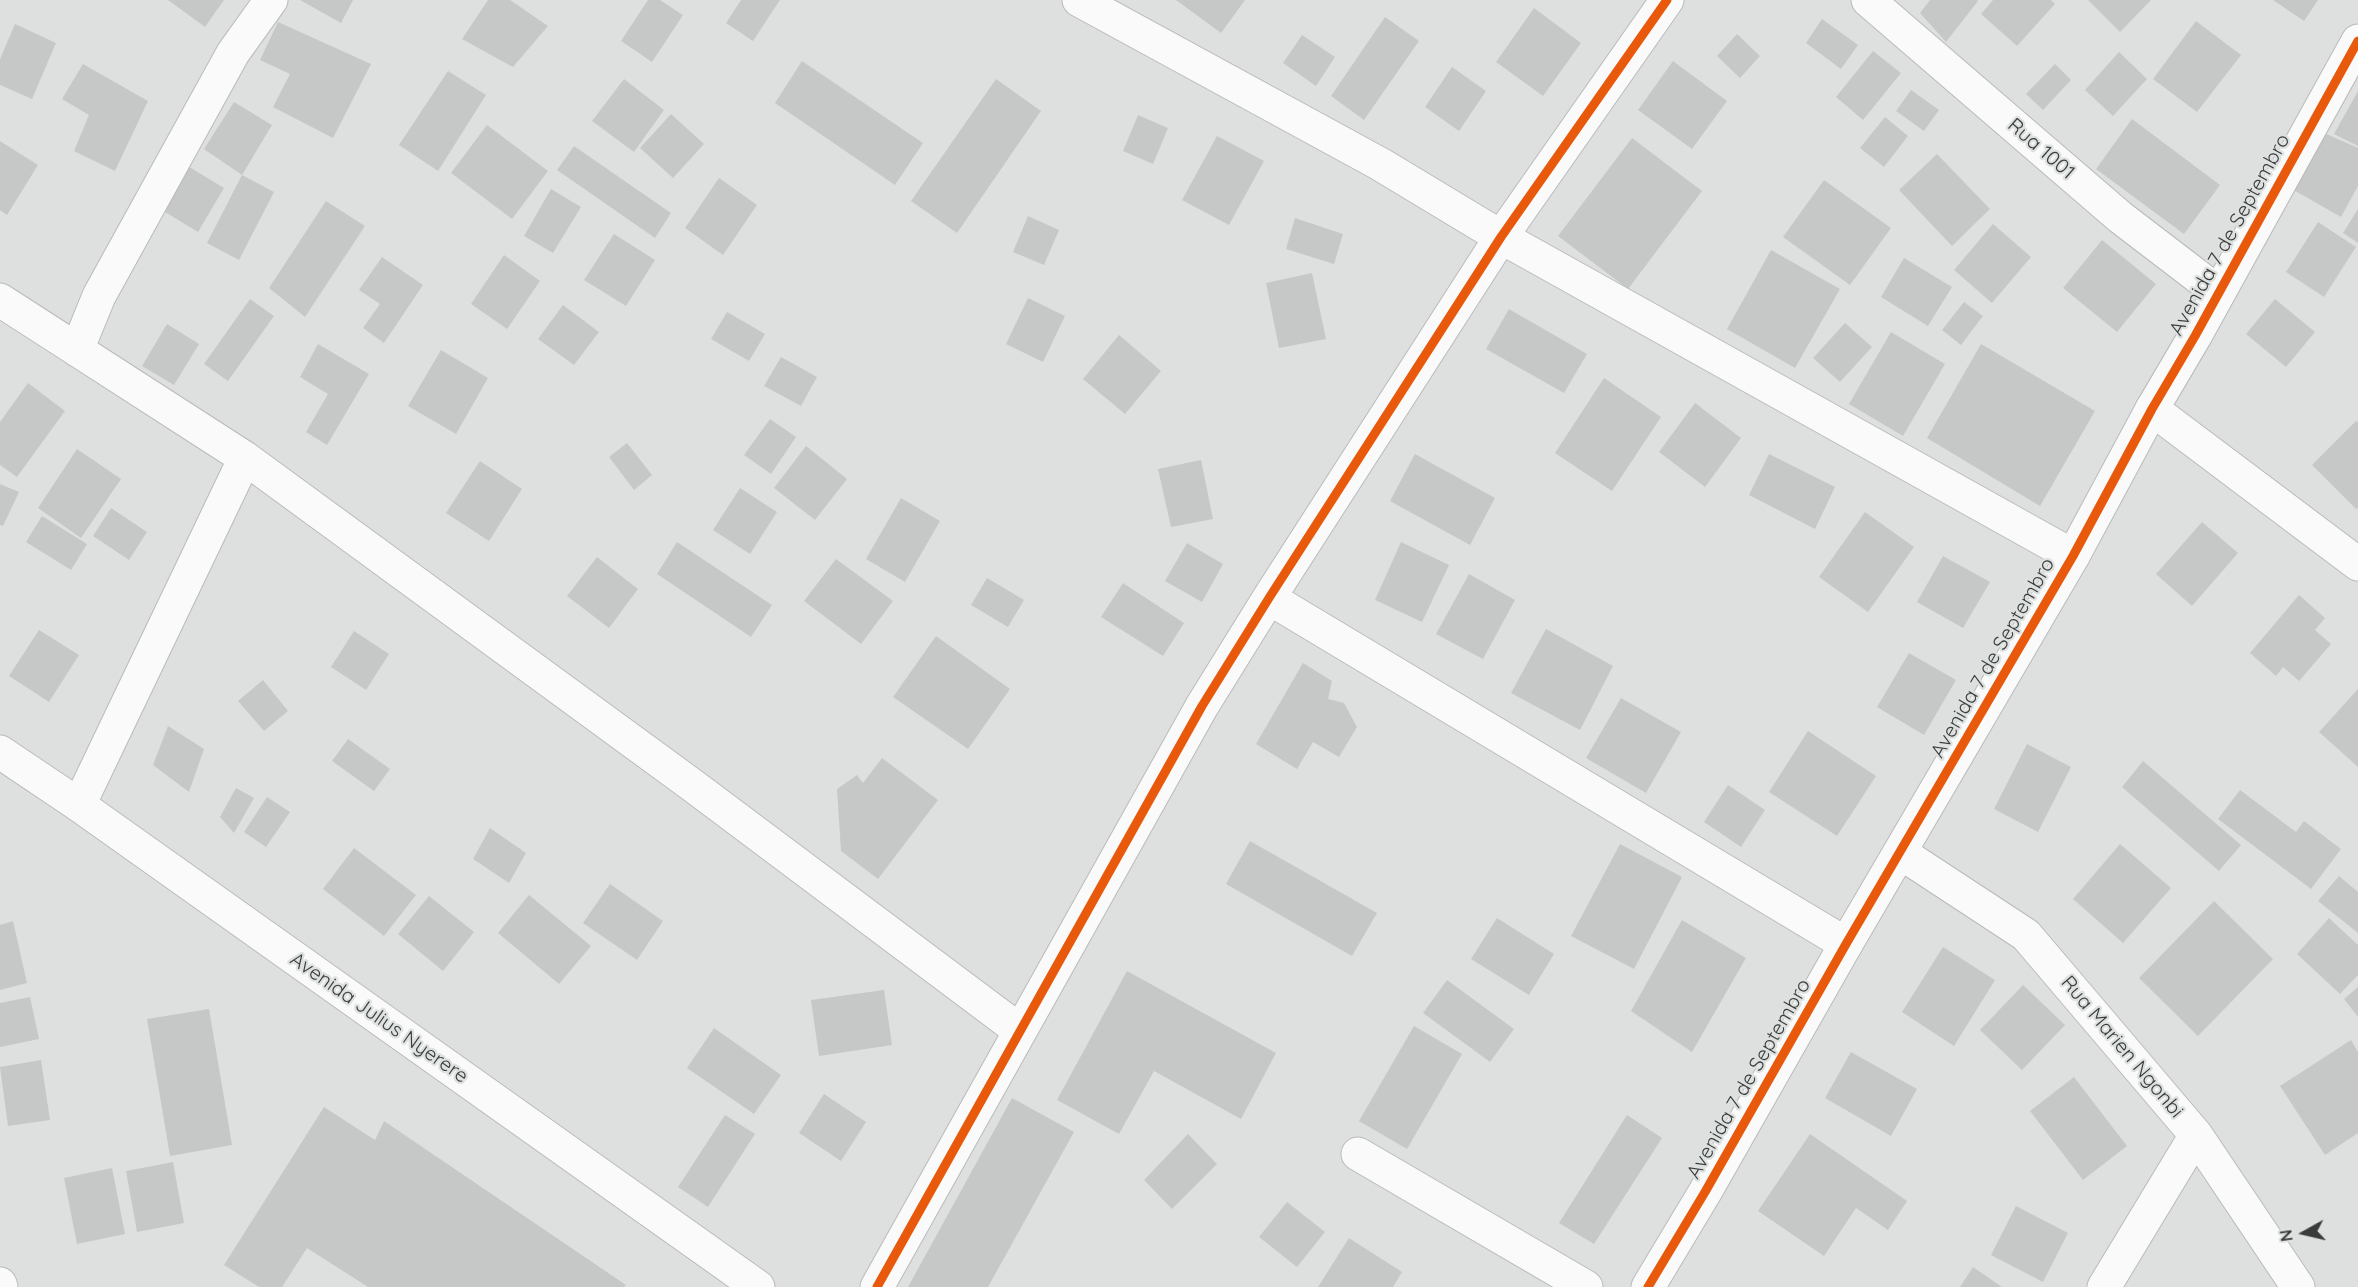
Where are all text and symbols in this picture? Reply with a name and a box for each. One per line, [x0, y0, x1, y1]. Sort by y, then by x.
street label: Rua 1001 [2003, 113, 2079, 185]
street label: Avenida 7 de Septembro [2165, 130, 2295, 340]
street label: Avenida 7 de Septembro [1926, 554, 2060, 762]
street label: Avenida Julius Nyerere [285, 947, 473, 1089]
street label: Rua Marien Ngonbi [2056, 971, 2188, 1123]
street label: Avenida 7 de Septembro [1682, 975, 1816, 1183]
north arrow [2274, 1203, 2334, 1263]
text: N [2275, 1228, 2297, 1243]

